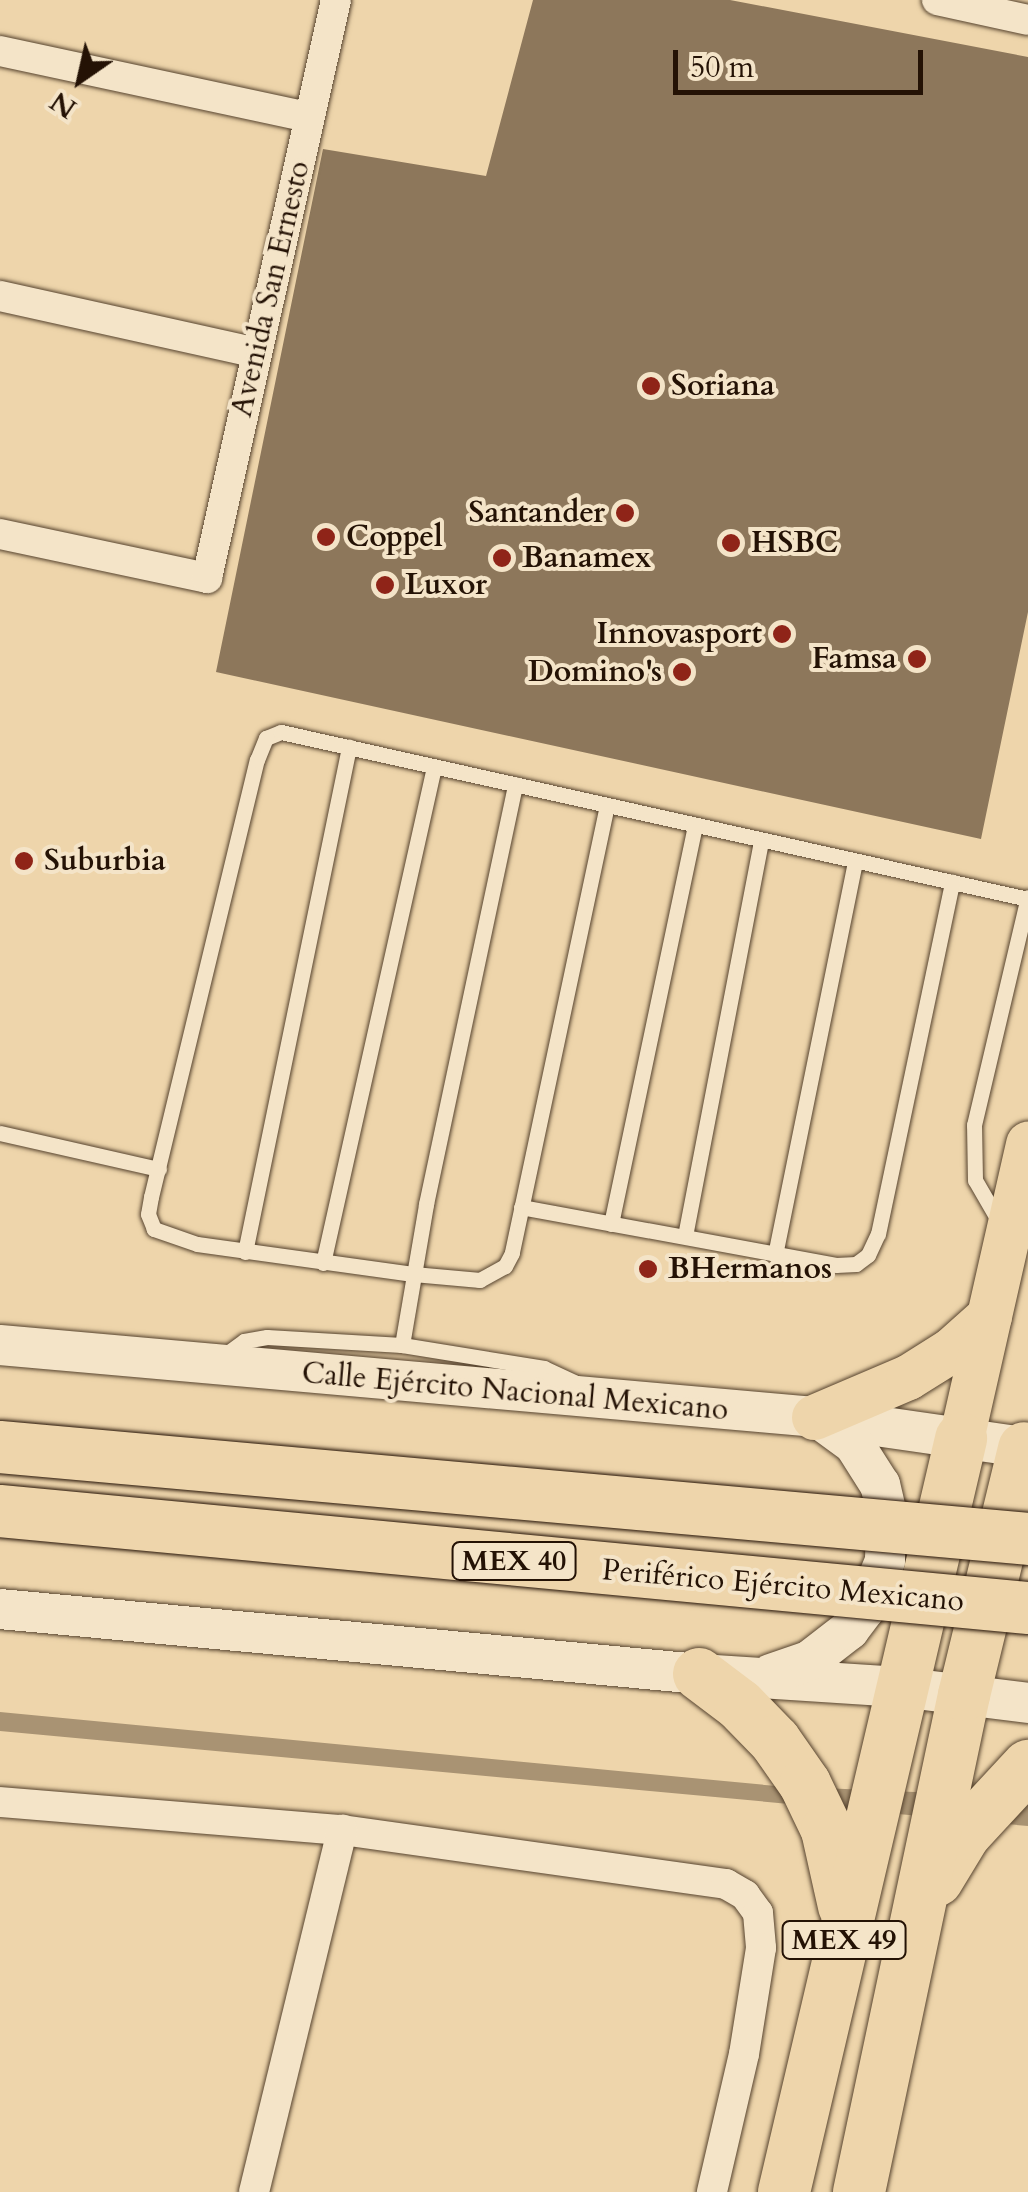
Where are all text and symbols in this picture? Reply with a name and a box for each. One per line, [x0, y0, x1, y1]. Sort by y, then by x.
north arrow [30, 30, 130, 130]
scale bar [678, 30, 928, 92]
text: 50 m [690, 47, 754, 88]
text: N [43, 82, 84, 127]
street label: Avenida San Ernesto [224, 158, 318, 420]
place label: Soriana [671, 368, 775, 404]
marker: Soriana [640, 375, 662, 397]
place label: Santander [468, 495, 605, 531]
marker: Santander [614, 502, 636, 524]
place label: Coppel [346, 519, 443, 555]
place label: HSBC [751, 525, 838, 561]
marker: Coppel [315, 526, 337, 548]
marker: HSBC [720, 532, 742, 554]
place label: Banamex [522, 540, 651, 576]
marker: Banamex [491, 547, 513, 569]
place label: Luxor [405, 567, 487, 603]
marker: Luxor [374, 574, 396, 596]
place label: Innovasport [597, 616, 762, 652]
marker: Innovasport [771, 623, 793, 645]
place label: Famsa [812, 641, 897, 677]
marker: Famsa [906, 648, 928, 670]
place label: Domino's [528, 654, 662, 690]
marker: Domino's [671, 661, 693, 683]
place label: Suburbia [44, 843, 166, 879]
marker: Suburbia [13, 850, 35, 872]
place label: BHermanos [668, 1251, 832, 1287]
marker: BHermanos [637, 1258, 659, 1280]
street label: Calle Ejército Nacional Mexicano [300, 1355, 730, 1429]
road number: MEX 40 [452, 1538, 576, 1584]
street label: Periférico Ejército Mexicano [600, 1552, 966, 1620]
road number: MEX 49 [782, 1917, 906, 1963]

